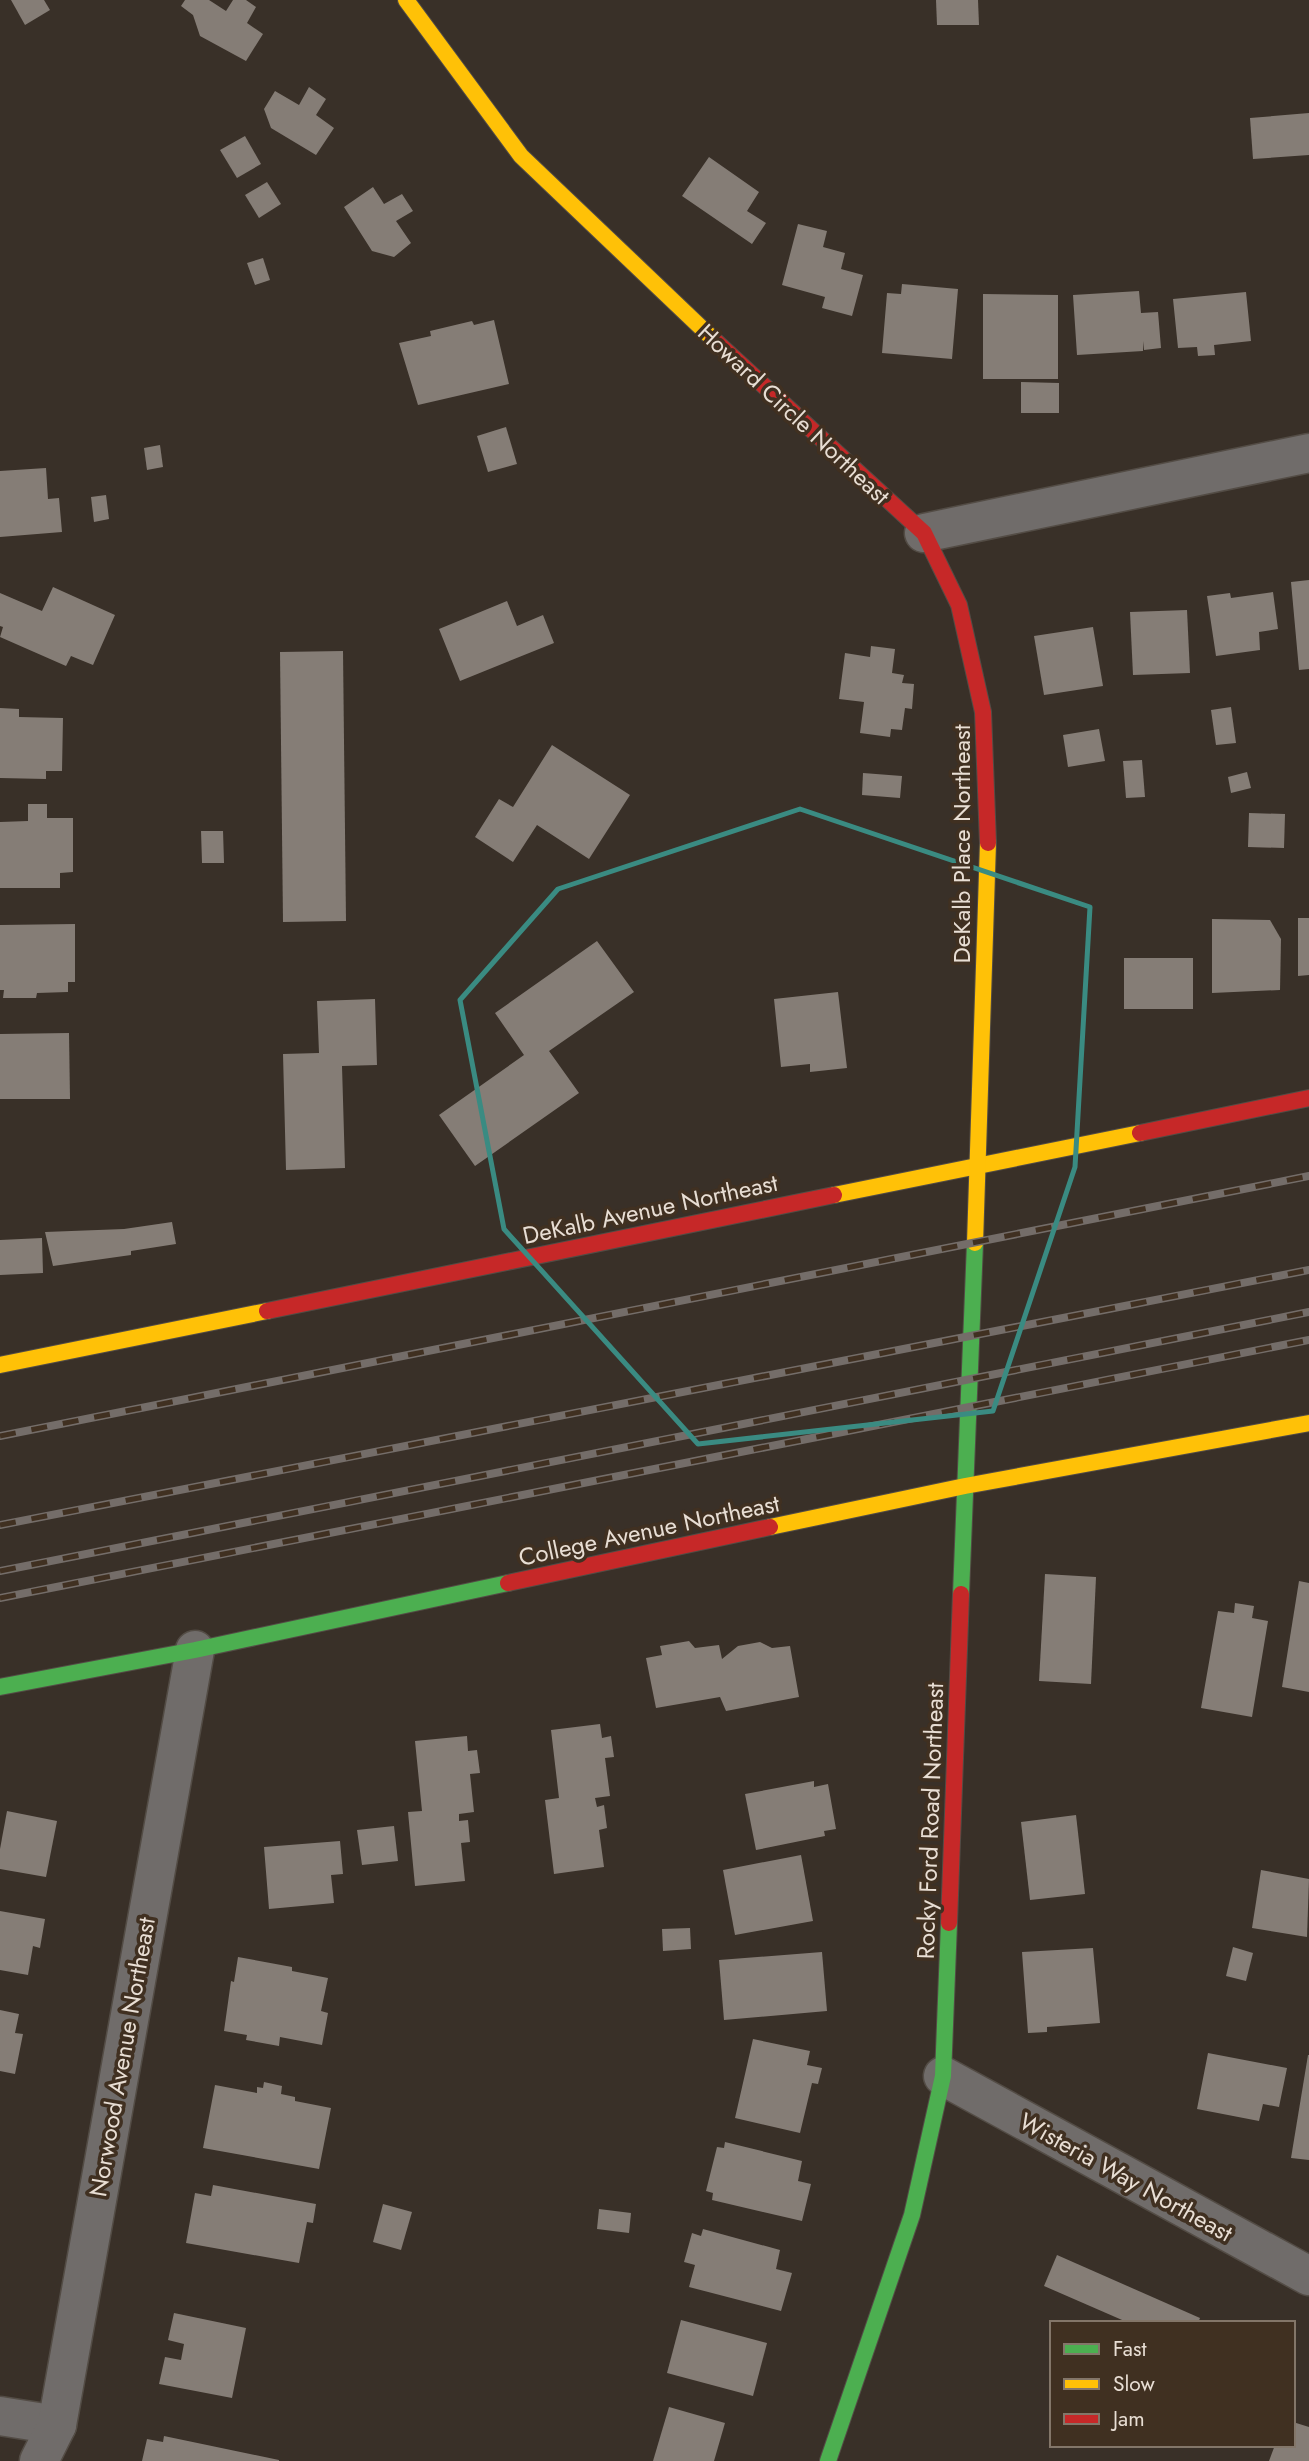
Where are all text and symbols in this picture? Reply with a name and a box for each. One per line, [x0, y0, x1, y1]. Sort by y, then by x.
street label: Howard Circle Northeast [690, 315, 898, 513]
street label: DeKalb Place Northeast [944, 724, 979, 964]
street label: DeKalb Avenue Northeast [519, 1165, 781, 1253]
street label: College Avenue Northeast [515, 1485, 783, 1575]
street label: Rocky Ford Road Northeast [908, 1682, 952, 1960]
street label: Norwood Avenue Northeast [80, 1914, 164, 2200]
street label: Wisteria Way Northeast [1013, 2104, 1239, 2250]
legend [1050, 2321, 1295, 2447]
text: Fast [1113, 2334, 1146, 2364]
text: Slow [1113, 2369, 1155, 2399]
text: Jam [1110, 2404, 1145, 2434]

